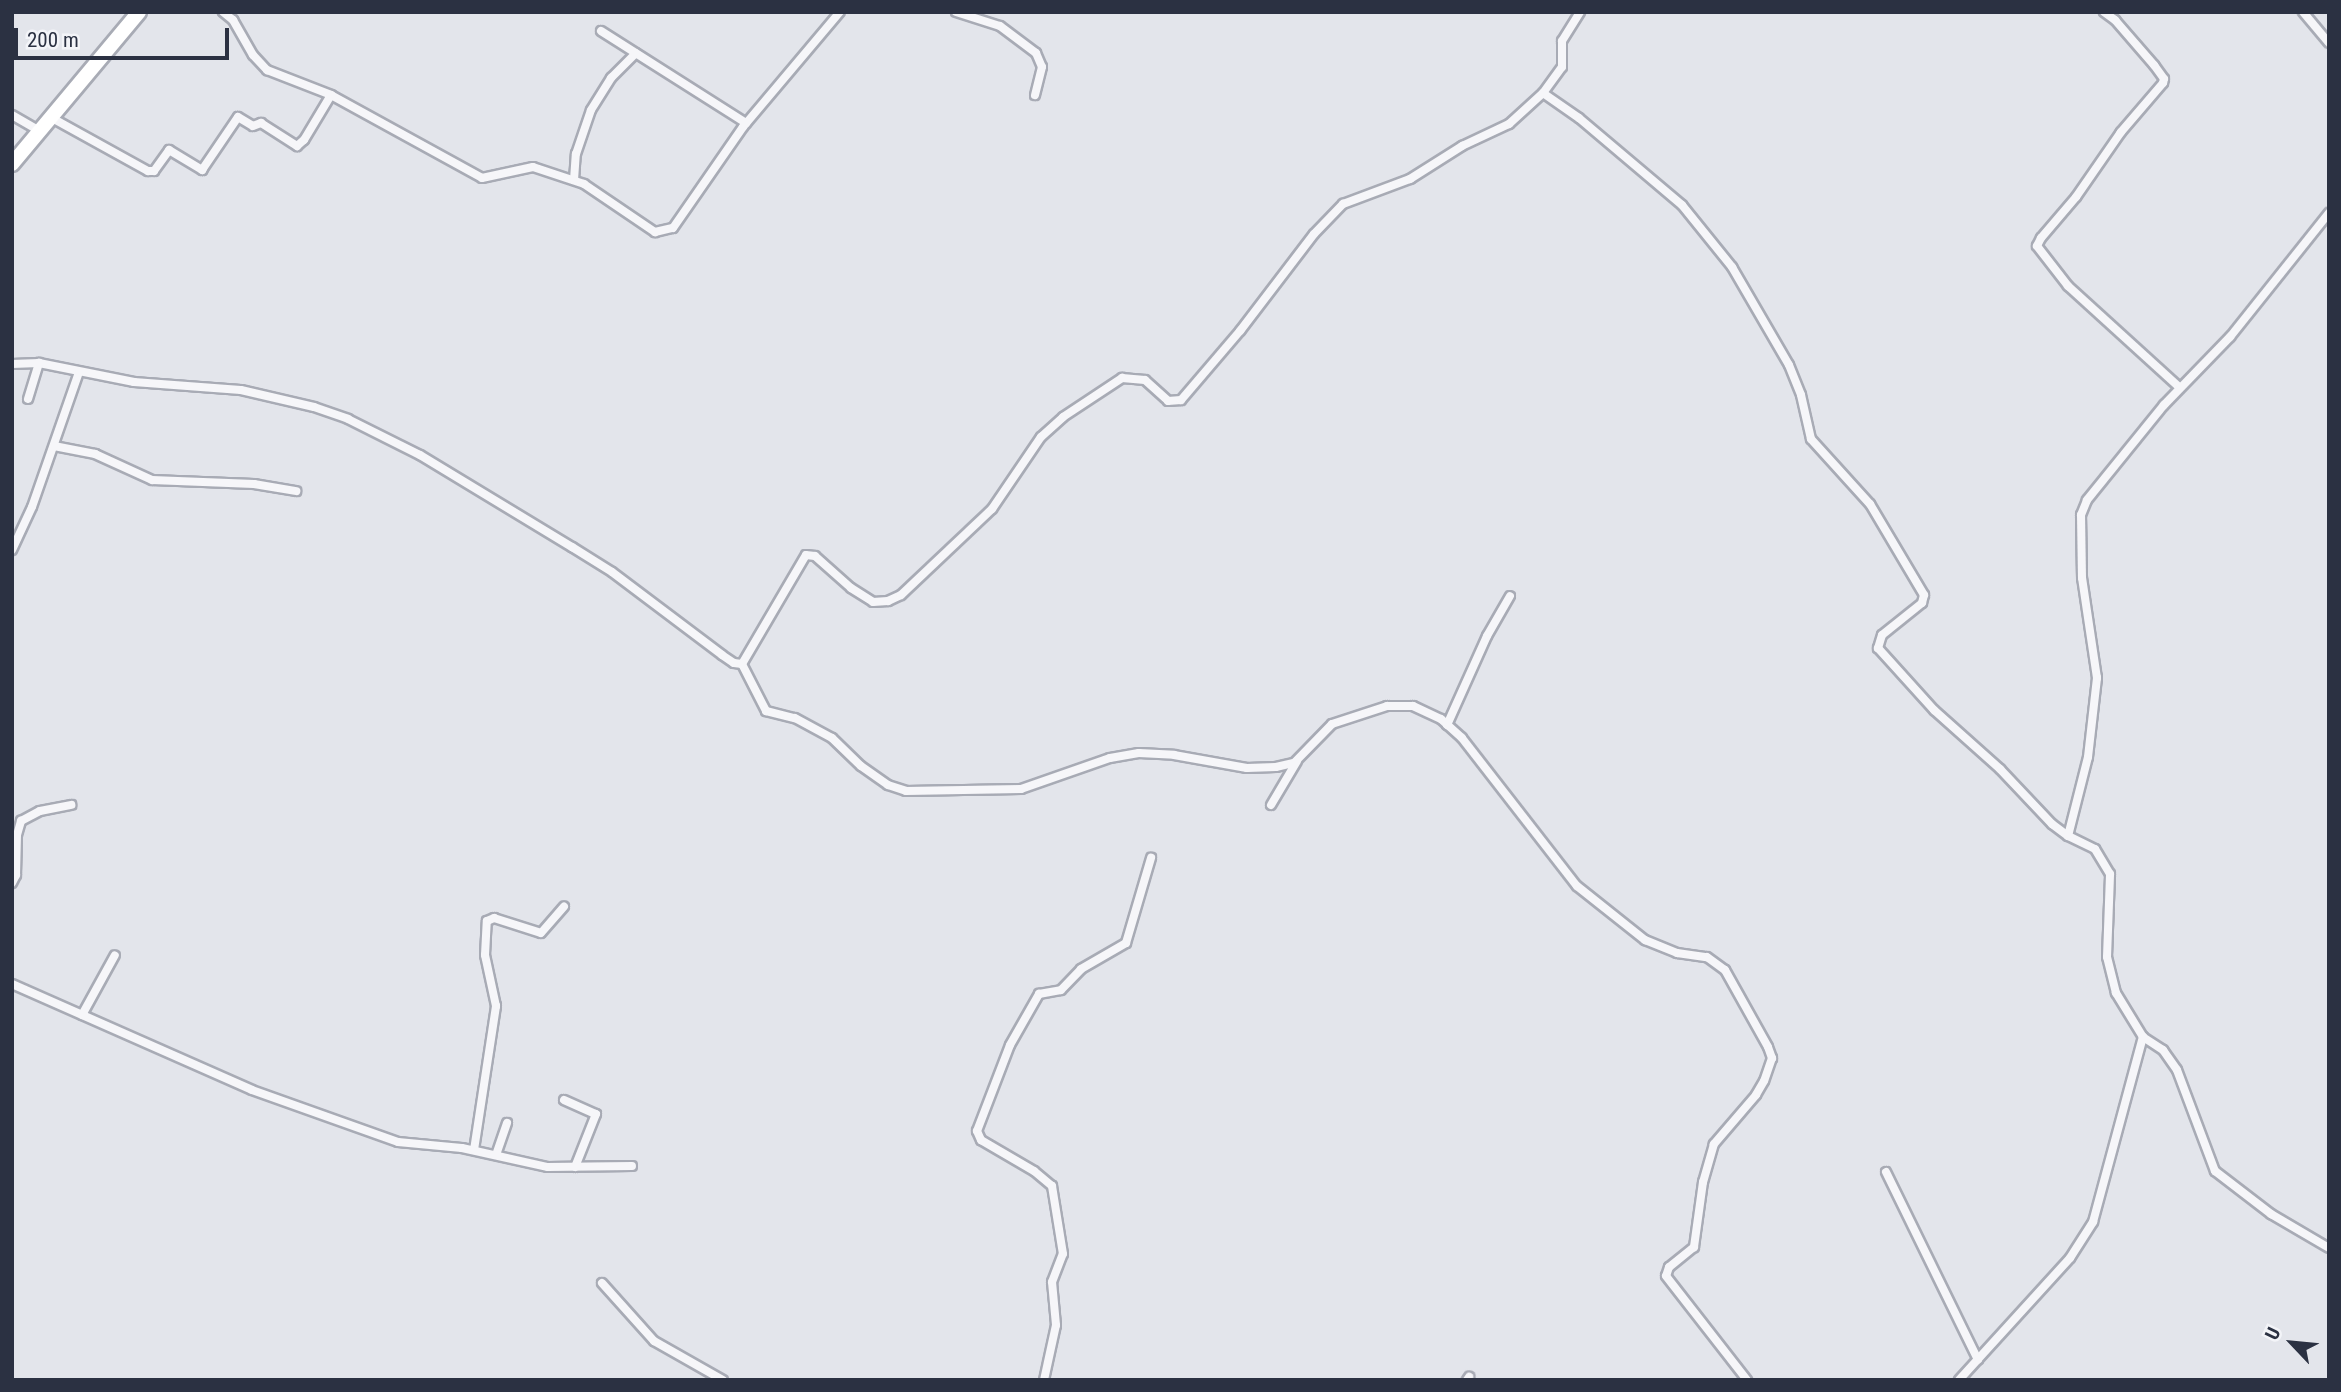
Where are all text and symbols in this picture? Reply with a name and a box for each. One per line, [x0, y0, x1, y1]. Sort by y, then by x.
scale bar [18, 14, 233, 58]
text: 200 m [27, 28, 79, 52]
north arrow [2257, 1308, 2327, 1378]
text: U [2260, 1324, 2285, 1344]

